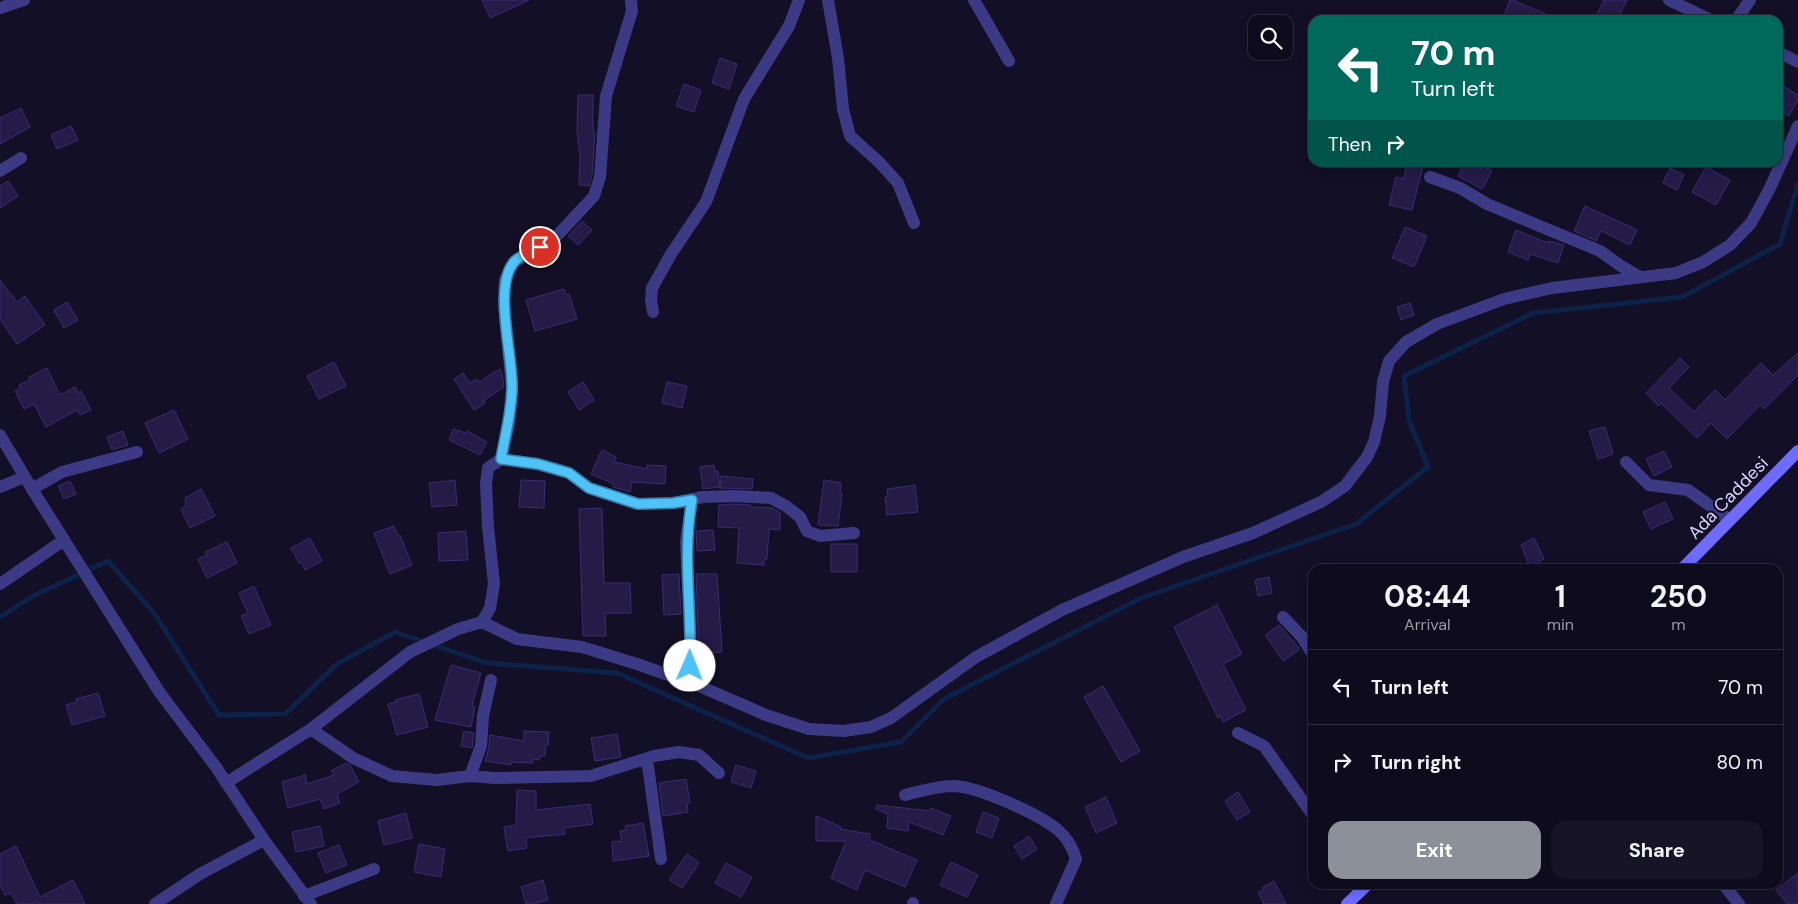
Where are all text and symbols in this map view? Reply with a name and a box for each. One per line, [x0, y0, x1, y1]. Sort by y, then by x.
map controls [1248, 15, 1293, 60]
button: search [1248, 15, 1293, 60]
text: 70 m [1411, 30, 1495, 76]
icon: left [1328, 35, 1393, 100]
text: Turn left [1411, 74, 1495, 103]
icon: right [1381, 130, 1409, 158]
text: Then [1328, 132, 1371, 157]
pin [519, 226, 561, 268]
icon: arrive [526, 233, 554, 261]
street label: Ada Caddesi [1682, 451, 1774, 545]
text: 08:44 [1384, 577, 1471, 616]
text: 1 [1555, 577, 1566, 616]
text: 250 [1650, 577, 1707, 616]
text: Arrival [1404, 614, 1451, 635]
text: min [1547, 614, 1574, 635]
text: m [1671, 614, 1686, 635]
position arrow [663, 639, 715, 691]
icon: left [1328, 673, 1356, 701]
text: Turn left [1371, 675, 1449, 700]
text: 70 m [1718, 675, 1763, 700]
icon: right [1328, 748, 1356, 776]
text: Turn right [1371, 750, 1461, 775]
text: 80 m [1716, 750, 1763, 775]
button: Exit [1328, 821, 1541, 879]
button: Share [1551, 821, 1763, 879]

